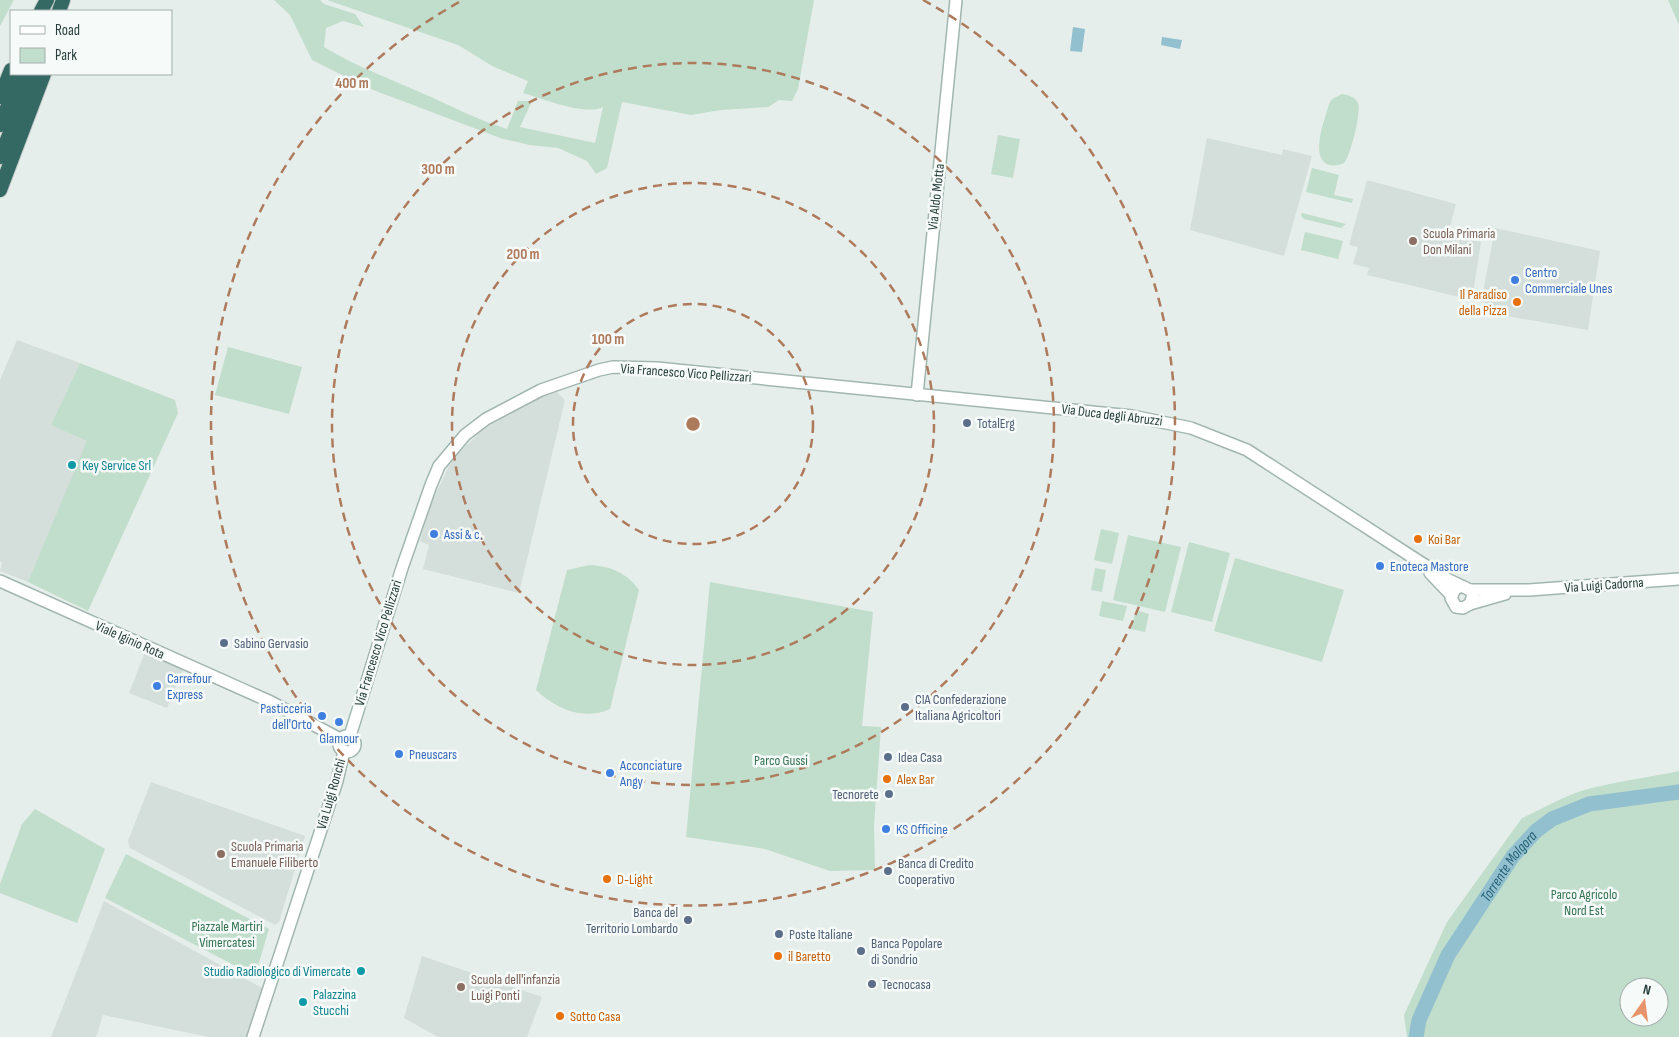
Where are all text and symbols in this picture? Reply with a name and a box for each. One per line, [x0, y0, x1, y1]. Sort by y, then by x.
legend [10, 10, 172, 75]
text: Road [55, 21, 80, 40]
text: Park [55, 46, 77, 65]
text: 400 m [335, 74, 369, 93]
text: 300 m [421, 160, 455, 179]
street label: Via Aldo Motta [924, 163, 948, 231]
place label: Scuola Primaria Don Milani [1423, 225, 1495, 258]
marker: Scuola Primaria Don Milani [1407, 235, 1419, 247]
text: 200 m [506, 245, 540, 264]
place label: Centro Commerciale Unes [1525, 264, 1613, 297]
marker: Centro Commerciale Unes [1509, 274, 1521, 286]
place label: Il Paradiso della Pizza [1459, 286, 1507, 319]
marker: Il Paradiso della Pizza [1511, 296, 1523, 308]
text: 100 m [592, 330, 624, 349]
street label: Via Francesco Vico Pellizzari [620, 360, 752, 386]
street label: Via Duca degli Abruzzi [1061, 400, 1163, 430]
centre of rings [684, 415, 702, 433]
place label: TotalErg [977, 415, 1015, 432]
marker: TotalErg [961, 417, 973, 429]
place label: Key Service Srl [82, 457, 151, 474]
marker: Key Service Srl [66, 459, 78, 471]
place label: Assi & c. [443, 526, 483, 543]
marker: Assi & c. [428, 528, 440, 540]
place label: Koi Bar [1428, 531, 1460, 548]
marker: Koi Bar [1412, 533, 1424, 545]
place label: Enoteca Mastore [1390, 558, 1469, 575]
marker: Enoteca Mastore [1374, 560, 1386, 572]
street label: Via Luigi Cadorna [1564, 574, 1644, 596]
street label: Via Francesco Vico Pellizzari [351, 578, 405, 708]
street label: Viale Iginio Rota [93, 617, 167, 663]
place label: Sabino Gervasio [234, 635, 309, 652]
marker: Sabino Gervasio [218, 637, 230, 649]
place label: Carrefour Express [167, 670, 212, 703]
marker: Carrefour Express [151, 680, 163, 692]
place label: CIA Confederazione Italiana Agricoltori [915, 691, 1006, 724]
place label: Pasticceria dell'Orto [260, 700, 312, 733]
marker: CIA Confederazione Italiana Agricoltori [899, 701, 911, 713]
marker: Pasticceria dell'Orto [316, 710, 328, 722]
marker: Glamour [333, 716, 345, 728]
place label: Glamour [319, 730, 359, 747]
place label: Pneuscars [409, 746, 457, 763]
marker: Pneuscars [393, 748, 405, 760]
place label: Idea Casa [898, 749, 942, 766]
marker: Idea Casa [882, 751, 894, 763]
park label: Parco Gussi [754, 752, 808, 769]
street label: Via Luigi Ronchi [313, 757, 349, 831]
place label: Acconciature Angy [619, 757, 682, 790]
marker: Acconciature Angy [604, 767, 616, 779]
place label: Alex Bar [896, 771, 934, 788]
marker: Alex Bar [881, 773, 893, 785]
place label: Tecnorete [832, 786, 879, 803]
marker: Tecnorete [883, 788, 895, 800]
place label: KS Officine [896, 821, 948, 838]
marker: KS Officine [880, 823, 892, 835]
water label: Torrente Molgora [1476, 827, 1541, 905]
place label: Scuola Primaria Emanuele Filiberto [231, 838, 318, 871]
marker: Scuola Primaria Emanuele Filiberto [215, 848, 227, 860]
place label: Banca di Credito Cooperativo [898, 855, 974, 888]
marker: Banca di Credito Cooperativo [882, 865, 894, 877]
place label: D-Light [617, 871, 653, 888]
marker: D-Light [601, 873, 613, 885]
park label: Parco Agricolo Nord Est [1551, 886, 1618, 919]
place label: Banca del Territorio Lombardo [586, 904, 678, 937]
marker: Banca del Territorio Lombardo [682, 914, 694, 926]
park label: Piazzale Martiri Vimercatesi [191, 918, 263, 951]
place label: Poste Italiane [789, 926, 853, 943]
marker: Poste Italiane [773, 928, 785, 940]
place label: Banca Popolare di Sondrio [871, 935, 942, 968]
marker: Banca Popolare di Sondrio [855, 945, 867, 957]
place label: il Baretto [788, 948, 831, 965]
marker: il Baretto [772, 950, 784, 962]
place label: Studio Radiologico di Vimercate [204, 963, 351, 980]
marker: Studio Radiologico di Vimercate [355, 965, 367, 977]
place label: Scuola dell'infanzia Luigi Ponti [471, 971, 560, 1004]
place label: Tecnocasa [882, 976, 931, 993]
north arrow [1619, 977, 1669, 1027]
marker: Tecnocasa [866, 978, 878, 990]
marker: Scuola dell'infanzia Luigi Ponti [455, 981, 467, 993]
text: N [1641, 981, 1653, 999]
place label: Palazzina Stucchi [313, 986, 356, 1019]
marker: Palazzina Stucchi [297, 996, 309, 1008]
place label: Sotto Casa [570, 1008, 621, 1025]
marker: Sotto Casa [554, 1010, 566, 1022]

